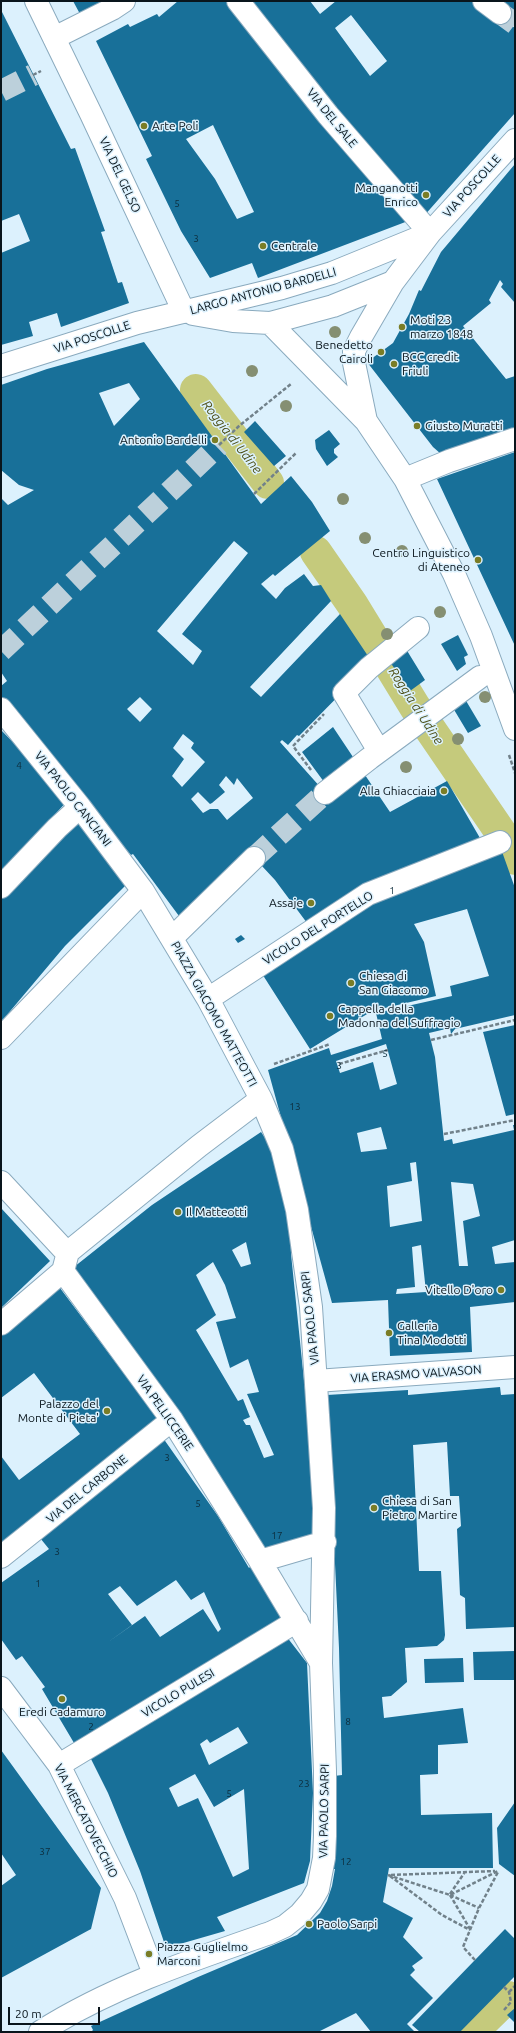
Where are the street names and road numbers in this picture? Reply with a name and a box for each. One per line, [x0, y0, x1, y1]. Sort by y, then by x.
street label: VIA DEL SALE [304, 85, 360, 151]
street label: VIA DEL GELSO [96, 135, 144, 215]
street label: VIA POSCOLLE [440, 152, 504, 220]
street label: LARGO ANTONIO BARDELLI [188, 265, 338, 317]
street label: VIA POSCOLLE [52, 318, 132, 356]
street label: VIA PAOLO CANCIANI [31, 749, 115, 849]
street label: VICOLO DEL PORTELLO [260, 888, 376, 968]
street label: PIAZZA GIACOMO MATTEOTTI [168, 939, 260, 1089]
street label: VIA PAOLO SARPI [298, 1270, 322, 1366]
street label: VIA ERASMO VALVASON [350, 1362, 482, 1386]
street label: VIA PELLICCERIE [134, 1372, 196, 1454]
street label: VIA DEL CARBONE [43, 1452, 131, 1526]
street label: VICOLO PULESI [139, 1666, 217, 1720]
street label: VIA MERCATOVECCHIO [51, 1762, 121, 1880]
street label: VIA PAOLO SARPI [316, 1764, 332, 1858]

